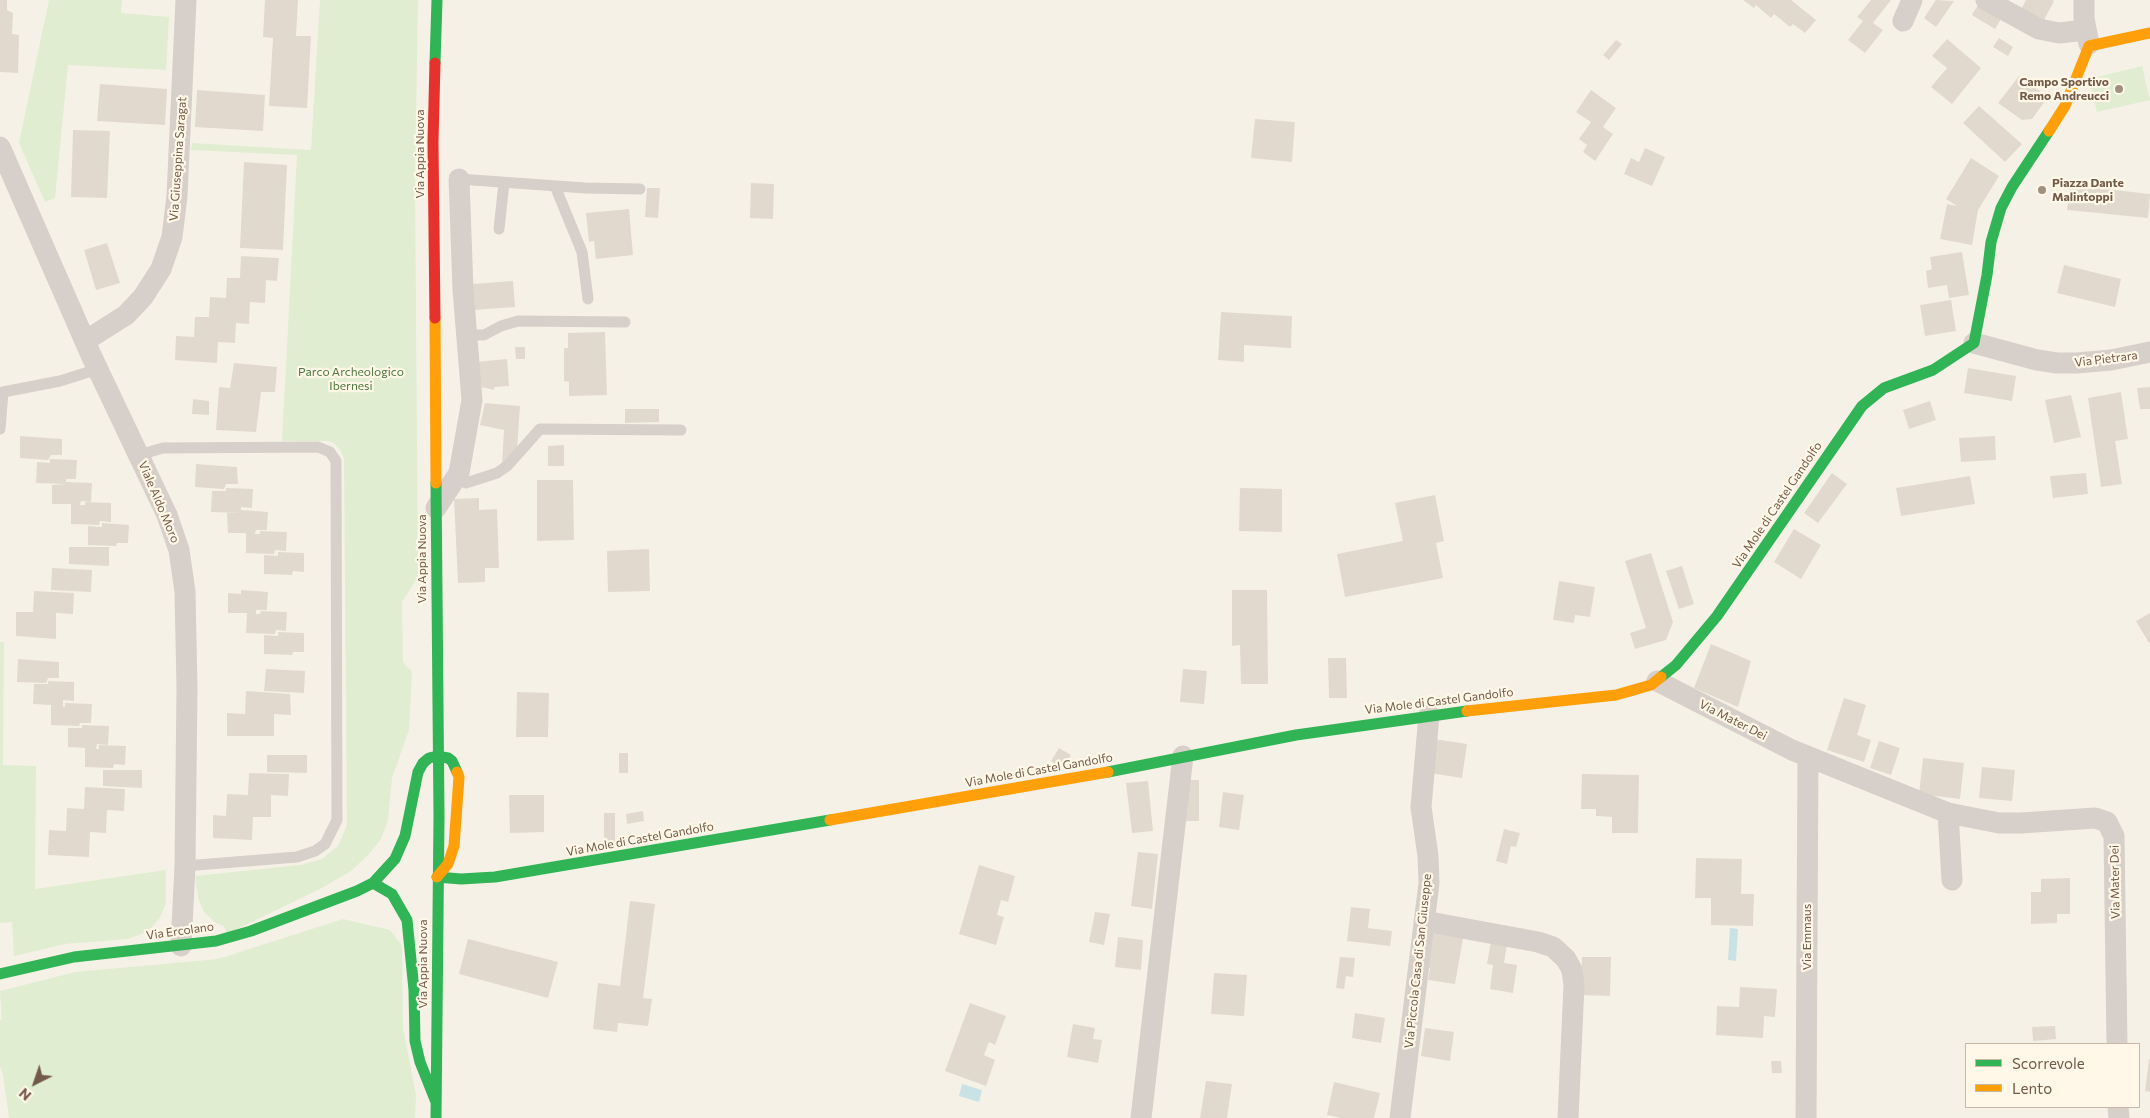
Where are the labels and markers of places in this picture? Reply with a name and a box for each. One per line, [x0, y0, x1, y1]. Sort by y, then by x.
place label: Campo Sportivo Remo Andreucci [2019, 75, 2109, 103]
marker: Campo Sportivo Remo Andreucci [2113, 83, 2125, 95]
place label: Piazza Dante Malintoppi [2052, 176, 2124, 204]
marker: Piazza Dante Malintoppi [2036, 184, 2048, 196]

